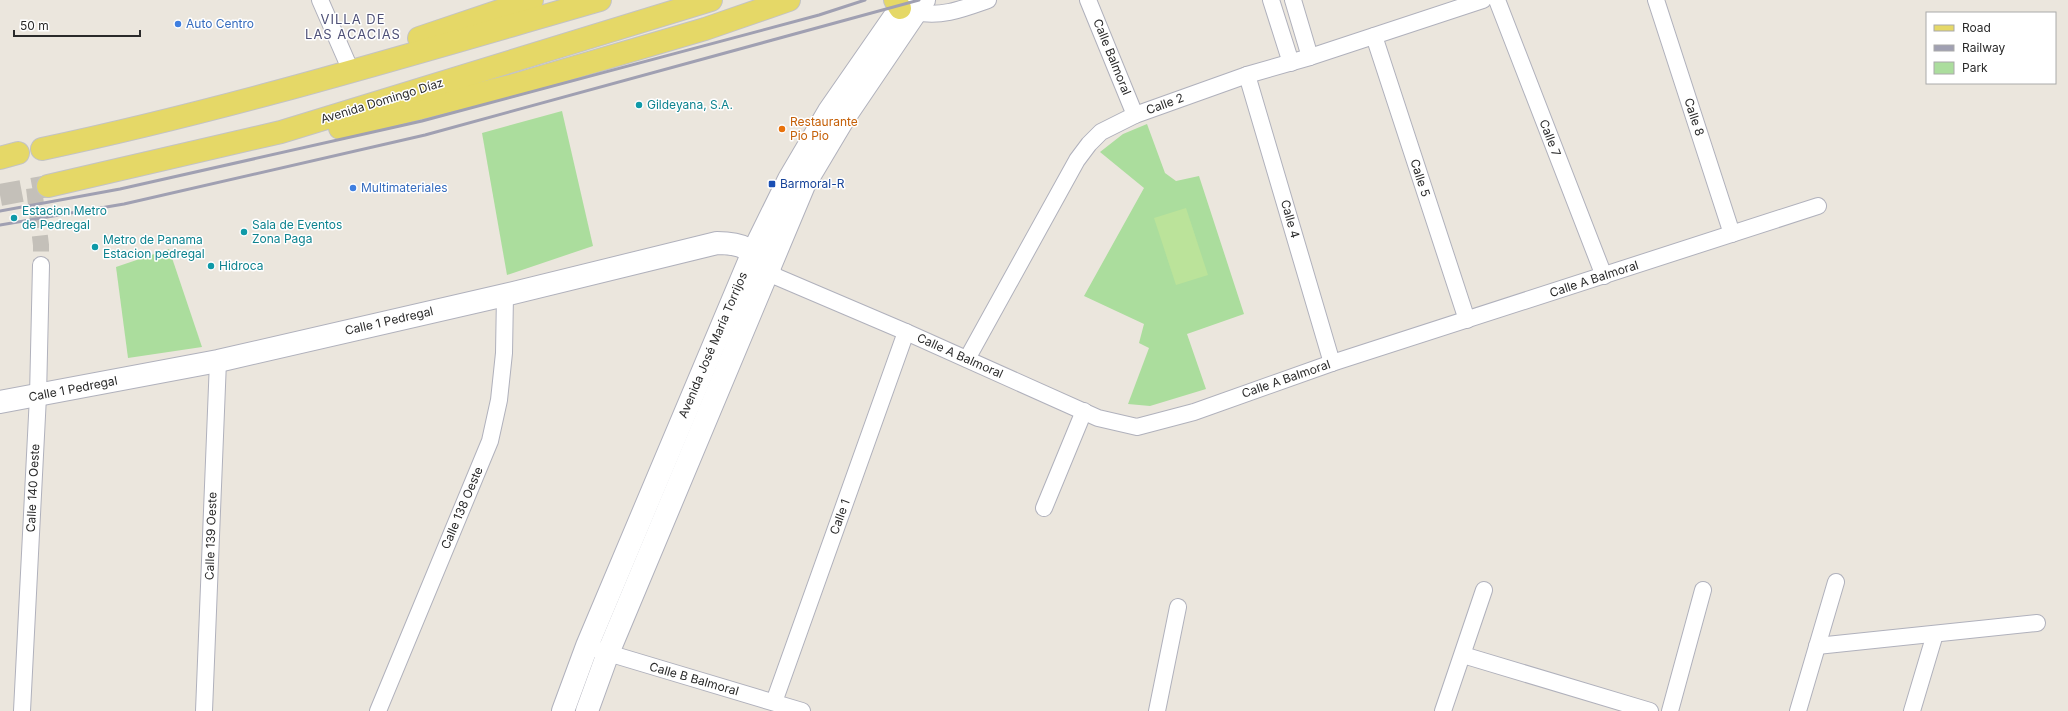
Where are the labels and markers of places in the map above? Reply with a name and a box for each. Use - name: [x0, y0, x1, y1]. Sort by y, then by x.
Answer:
- place label: Auto Centro: [186, 16, 254, 31]
- marker: Auto Centro: [173, 19, 183, 29]
- place label: Gildeyana, S.A.: [647, 97, 733, 112]
- marker: Gildeyana, S.A.: [634, 100, 644, 110]
- place label: Restaurante Pio Pio: [790, 114, 858, 143]
- marker: Restaurante Pio Pio: [777, 124, 787, 134]
- place label: Barmoral-R: [780, 176, 845, 191]
- marker: Barmoral-R: [767, 179, 777, 189]
- place label: Multimateriales: [361, 180, 448, 195]
- marker: Multimateriales: [348, 183, 358, 193]
- place label: Estacion Metro de Pedregal: [22, 203, 107, 232]
- marker: Estacion Metro de Pedregal: [9, 213, 19, 223]
- place label: Sala de Eventos Zona Paga: [252, 217, 342, 246]
- marker: Sala de Eventos Zona Paga: [239, 227, 249, 237]
- place label: Metro de Panama Estacion pedregal: [103, 232, 205, 261]
- marker: Metro de Panama Estacion pedregal: [90, 242, 100, 252]
- place label: Hidroca: [219, 258, 263, 273]
- marker: Hidroca: [206, 261, 216, 271]

